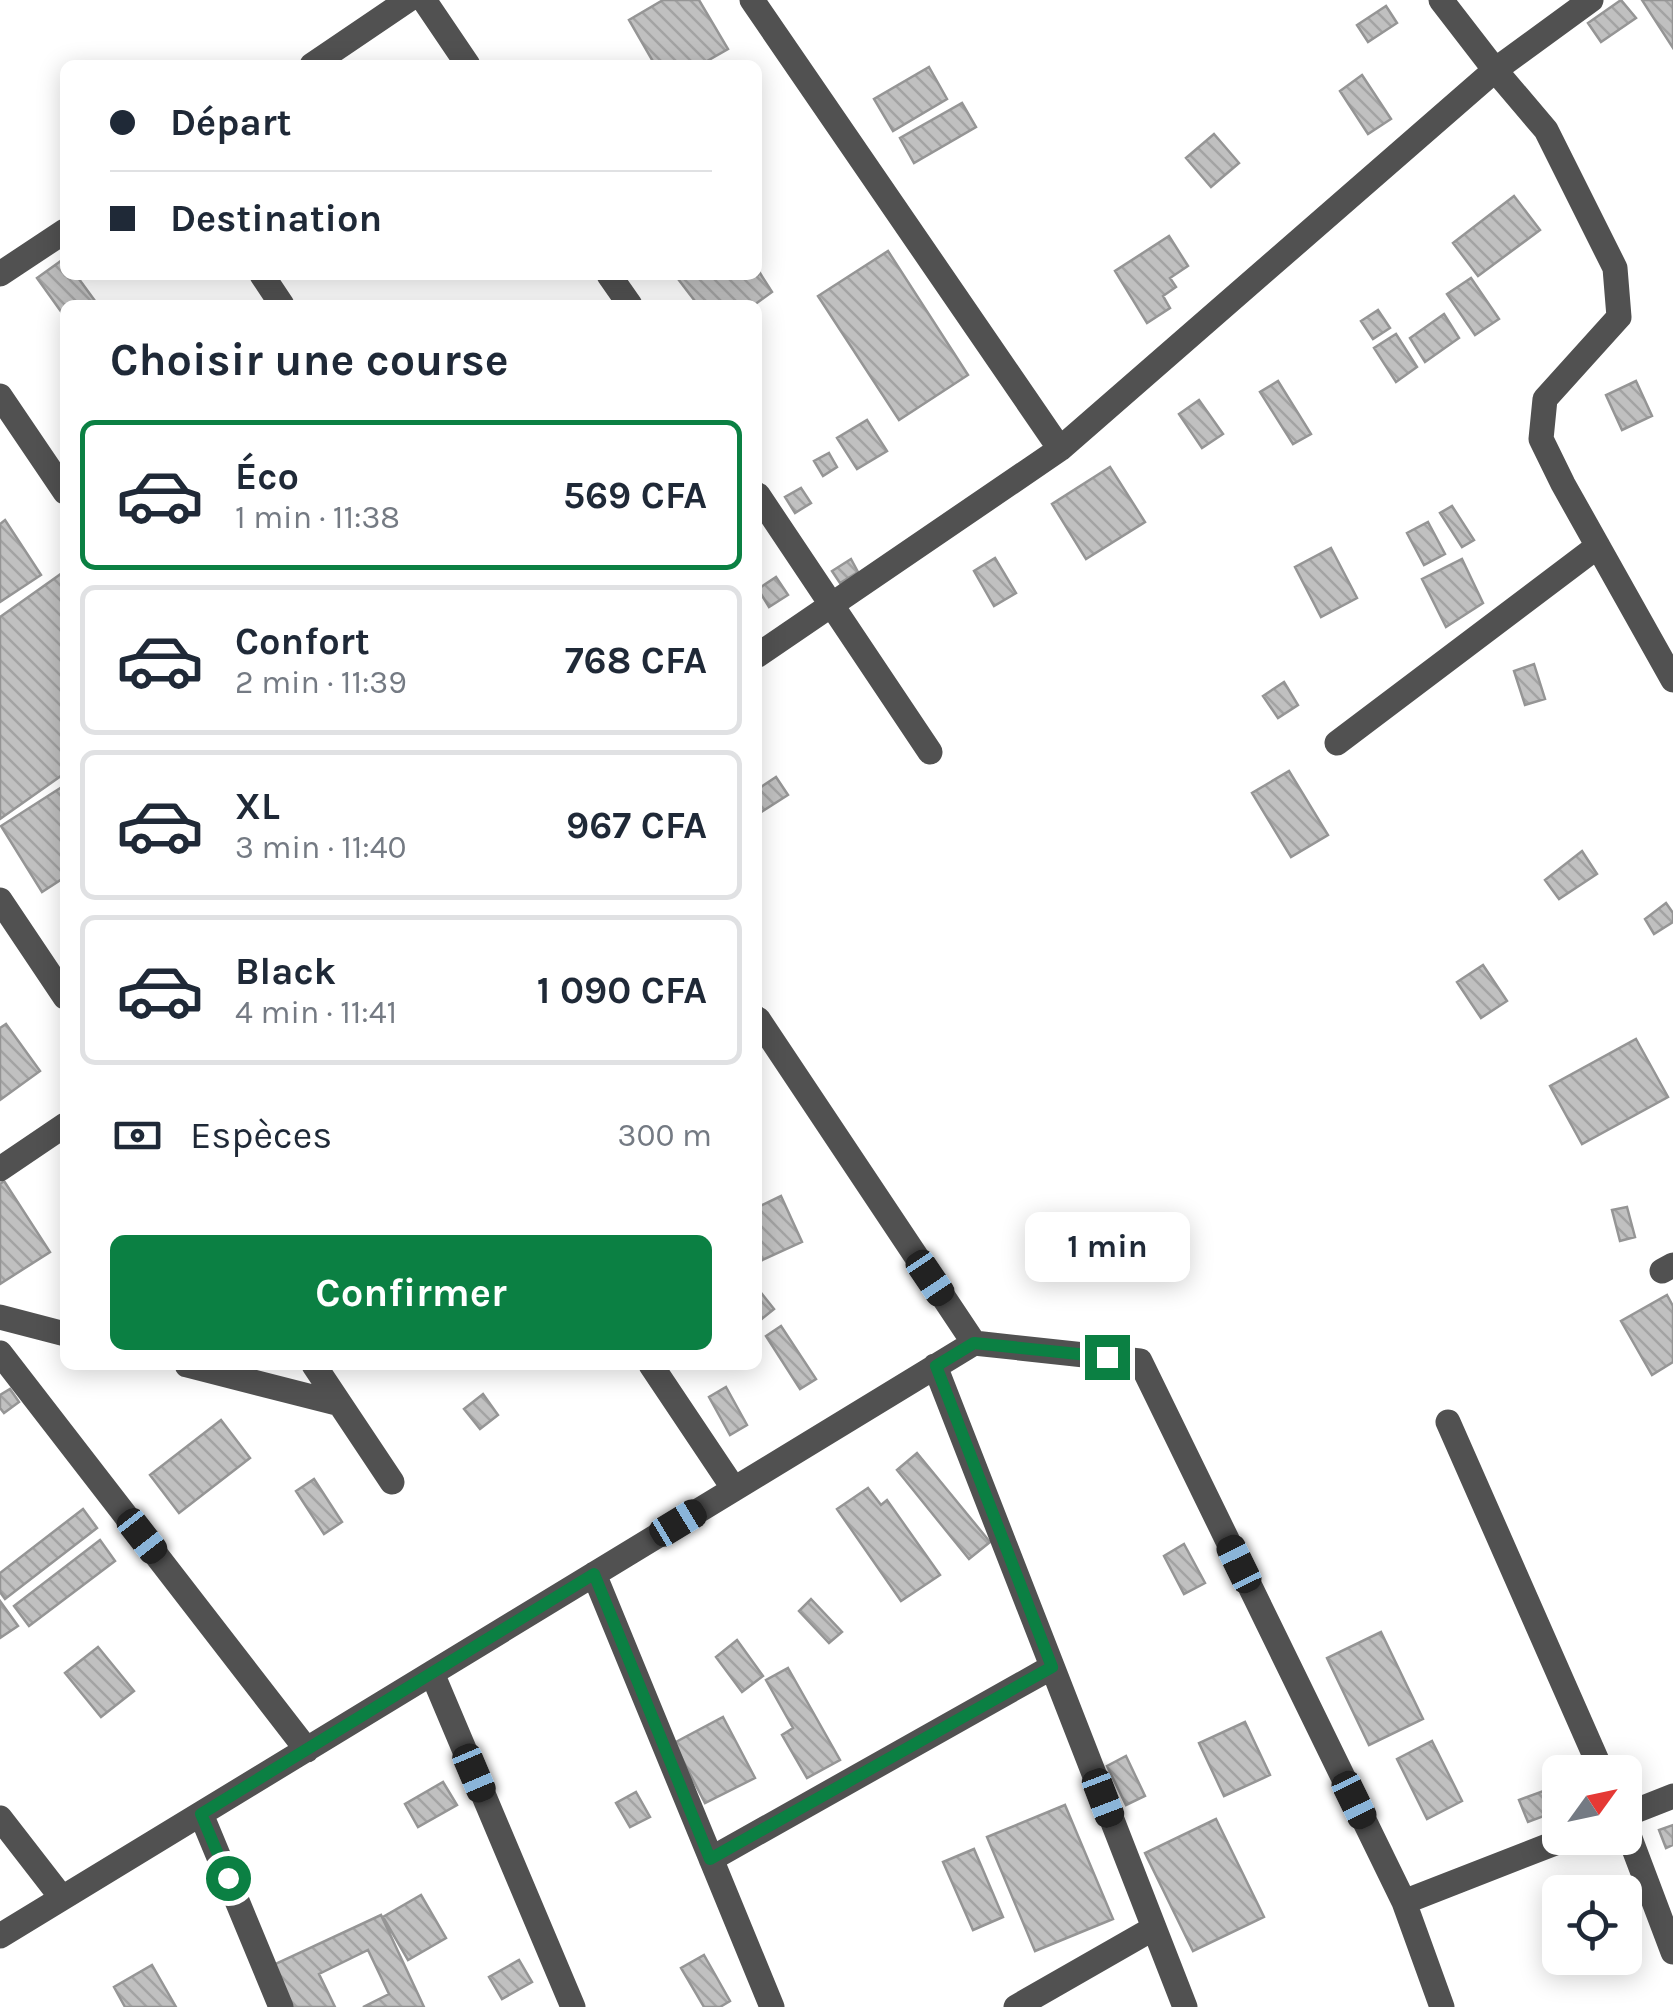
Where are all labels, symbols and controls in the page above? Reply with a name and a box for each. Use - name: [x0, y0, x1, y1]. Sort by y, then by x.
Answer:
- text: Départ: [170, 100, 292, 145]
- text: Destination: [170, 196, 382, 241]
- text: Choisir une course: [110, 334, 509, 386]
- icon: car: [115, 450, 205, 540]
- text: Éco: [235, 454, 299, 499]
- text: 569 CFA: [563, 473, 707, 518]
- text: 1 min · 11:38: [235, 499, 400, 536]
- icon: car: [115, 615, 205, 705]
- text: Confort: [235, 619, 370, 664]
- text: 768 CFA: [565, 638, 707, 683]
- text: 2 min · 11:39: [235, 664, 407, 701]
- icon: car: [115, 780, 205, 870]
- text: XL: [235, 784, 280, 829]
- text: 967 CFA: [566, 803, 707, 848]
- text: 3 min · 11:40: [235, 829, 407, 866]
- icon: car: [115, 945, 205, 1035]
- text: Black: [235, 949, 336, 994]
- text: 1 090 CFA: [537, 968, 707, 1013]
- text: 4 min · 11:41: [235, 994, 397, 1031]
- icon: cash: [110, 1108, 165, 1163]
- text: Espèces: [190, 1113, 332, 1158]
- text: 300 m: [618, 1117, 712, 1154]
- callout: 1 min: [1024, 1212, 1190, 1282]
- text: 1 min: [1067, 1228, 1148, 1265]
- button: Confirmer: [110, 1235, 712, 1350]
- car: [901, 1245, 959, 1311]
- route end: [1085, 1335, 1130, 1380]
- car: [645, 1495, 711, 1551]
- car: [112, 1503, 172, 1569]
- car: [1212, 1530, 1266, 1598]
- car: [448, 1740, 500, 1806]
- north arrow: [1542, 1755, 1642, 1855]
- map controls: [1542, 1755, 1642, 1975]
- car: [1078, 1765, 1128, 1831]
- car: [1327, 1766, 1381, 1834]
- route start: [206, 1856, 251, 1901]
- button: locate: [1542, 1875, 1642, 1975]

